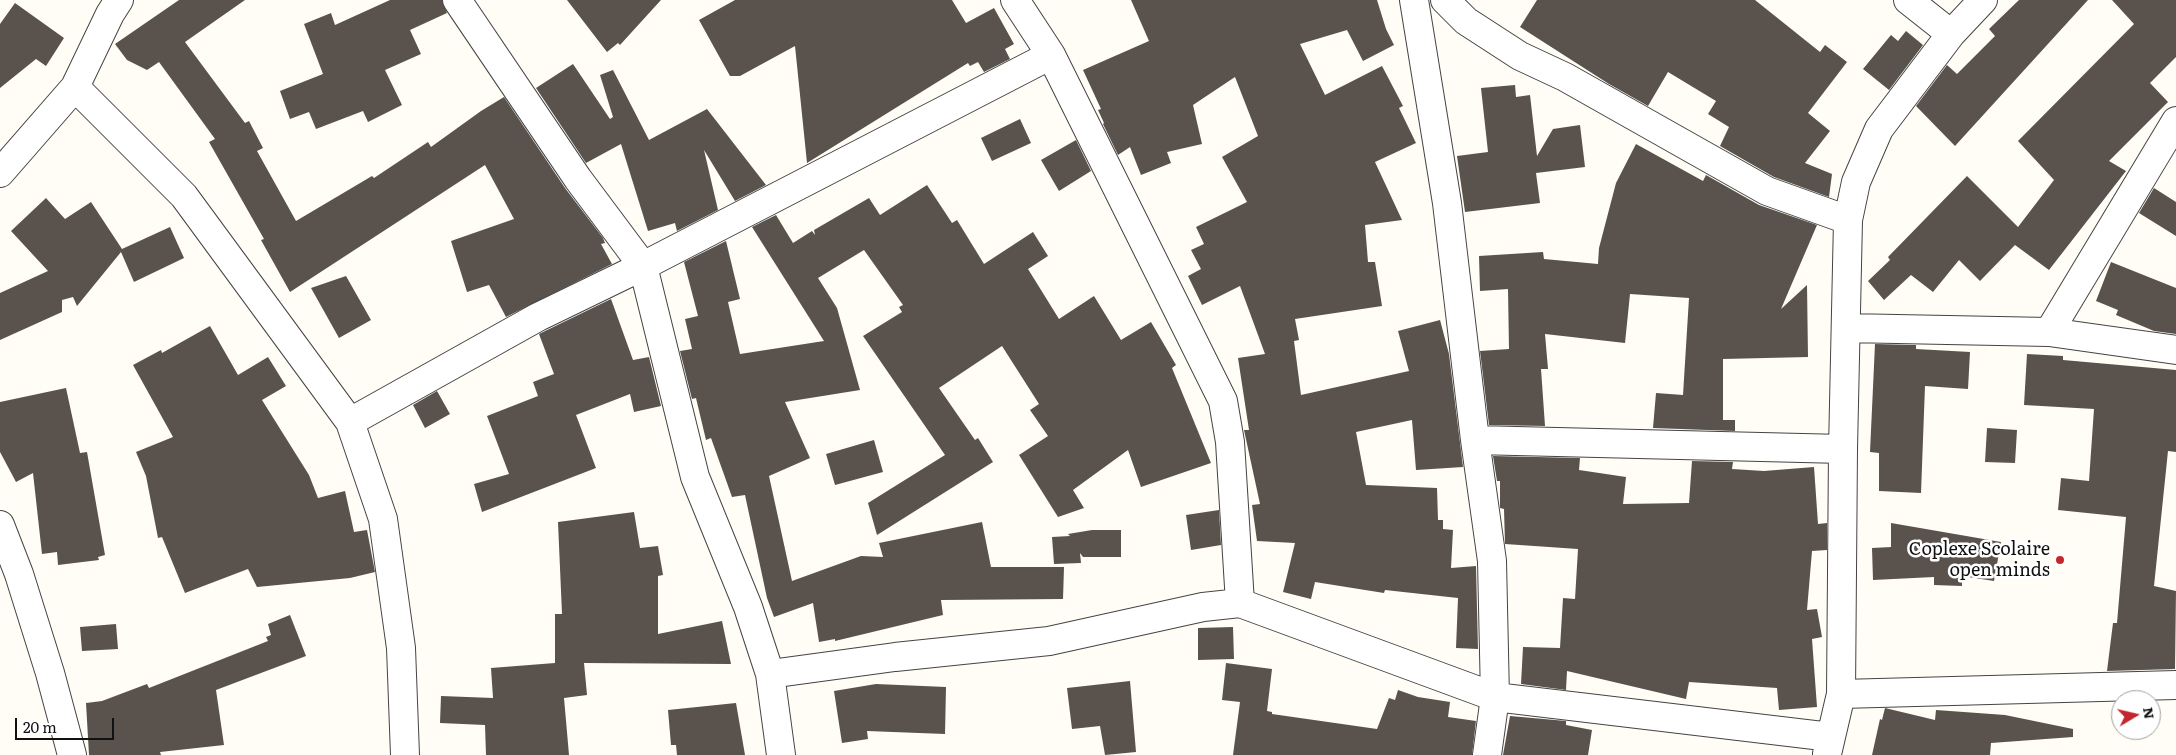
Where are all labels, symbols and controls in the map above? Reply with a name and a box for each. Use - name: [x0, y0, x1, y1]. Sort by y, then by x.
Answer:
- place label: Coplexe Scolaire open minds: [1909, 539, 2050, 582]
- marker: Coplexe Scolaire open minds: [2054, 554, 2066, 566]
- north arrow: [2111, 690, 2161, 740]
- text: N: [2139, 705, 2161, 720]
- scale bar: [18, 708, 116, 740]
- text: 20 m: [23, 715, 57, 738]

